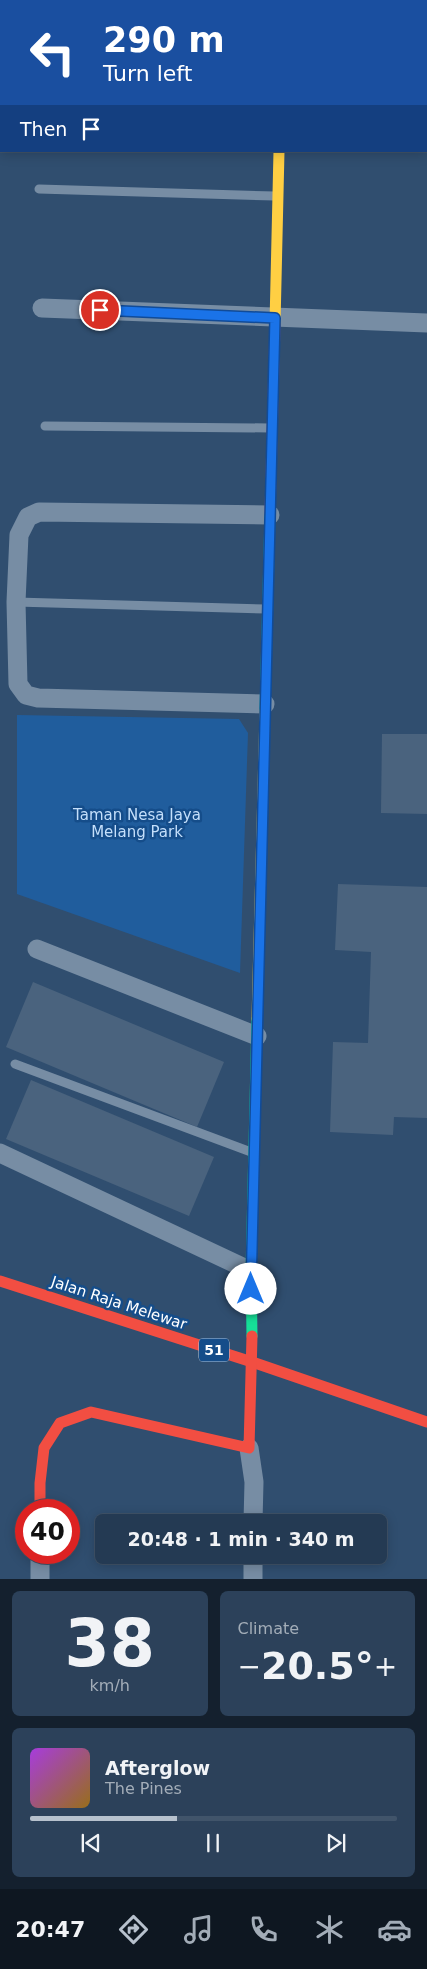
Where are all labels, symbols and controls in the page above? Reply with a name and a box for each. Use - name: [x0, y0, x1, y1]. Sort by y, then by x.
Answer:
- icon: left: [20, 20, 85, 85]
- text: 290 m: [103, 20, 225, 60]
- text: Turn left: [103, 61, 192, 86]
- icon: arrive: [77, 115, 105, 143]
- text: Then: [20, 118, 67, 140]
- pin: [79, 289, 121, 331]
- icon: arrive: [86, 296, 114, 324]
- park label: Taman Nesa Jaya Melang Park: [72, 806, 201, 841]
- position arrow: [224, 1262, 276, 1314]
- street label: Jalan Raja Melewar: [48, 1272, 190, 1334]
- road number: 51: [199, 1338, 229, 1362]
- speed limit sign: 40: [15, 1499, 80, 1564]
- text: 20:48 · 1 min · 340 m: [127, 1528, 355, 1550]
- text: 38: [65, 1606, 155, 1681]
- text: Climate: [238, 1619, 299, 1638]
- text: 20.5°: [261, 1644, 374, 1688]
- text: −: [238, 1650, 261, 1683]
- text: +: [374, 1650, 397, 1683]
- text: km/h: [90, 1676, 130, 1695]
- text: Afterglow: [105, 1757, 210, 1779]
- text: The Pines: [105, 1779, 182, 1798]
- icon: previous: [77, 1829, 105, 1857]
- icon: pause: [199, 1829, 227, 1857]
- icon: next: [322, 1829, 350, 1857]
- icon: directions: [116, 1912, 151, 1947]
- icon: music: [181, 1912, 216, 1947]
- icon: phone: [246, 1912, 281, 1947]
- icon: climate: [312, 1912, 347, 1947]
- icon: car: [377, 1912, 412, 1947]
- text: 20:47: [15, 1917, 85, 1942]

